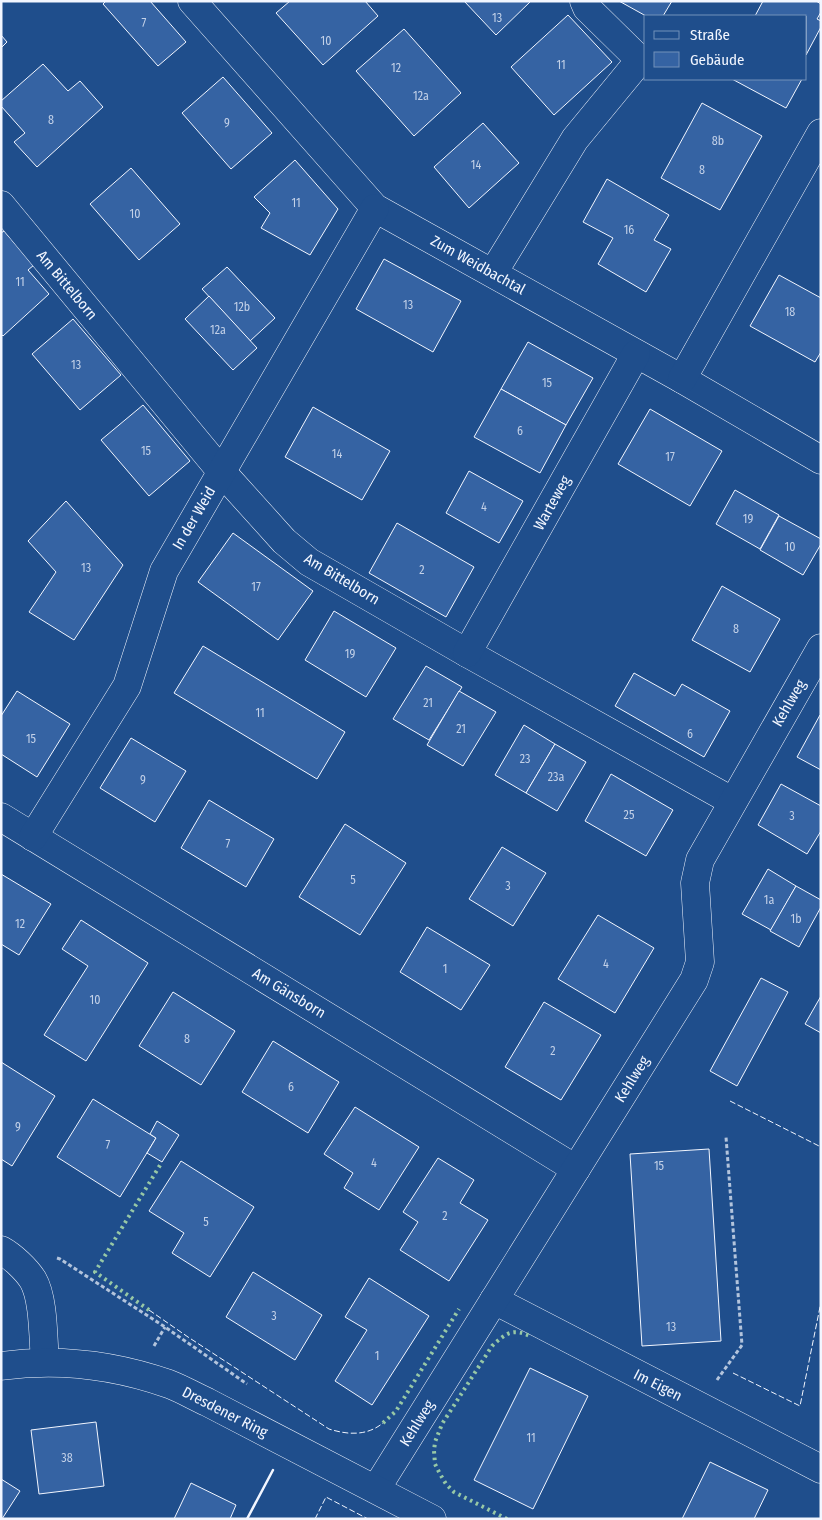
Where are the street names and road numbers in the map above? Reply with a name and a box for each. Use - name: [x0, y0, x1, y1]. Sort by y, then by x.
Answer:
- street label: Zum Weidbachtal: [428, 232, 529, 298]
- street label: Am Bittelborn: [33, 247, 101, 323]
- street label: Warteweg: [530, 473, 574, 533]
- street label: In der Weid: [169, 483, 219, 553]
- street label: Am Bittelborn: [301, 549, 383, 609]
- street label: Kehlweg: [768, 676, 810, 730]
- street label: Am Gänsborn: [249, 964, 329, 1022]
- street label: Kehlweg: [611, 1052, 653, 1106]
- street label: Im Eigen: [631, 1365, 685, 1405]
- street label: Dresdener Ring: [179, 1383, 271, 1441]
- street label: Kehlweg: [396, 1396, 438, 1450]

